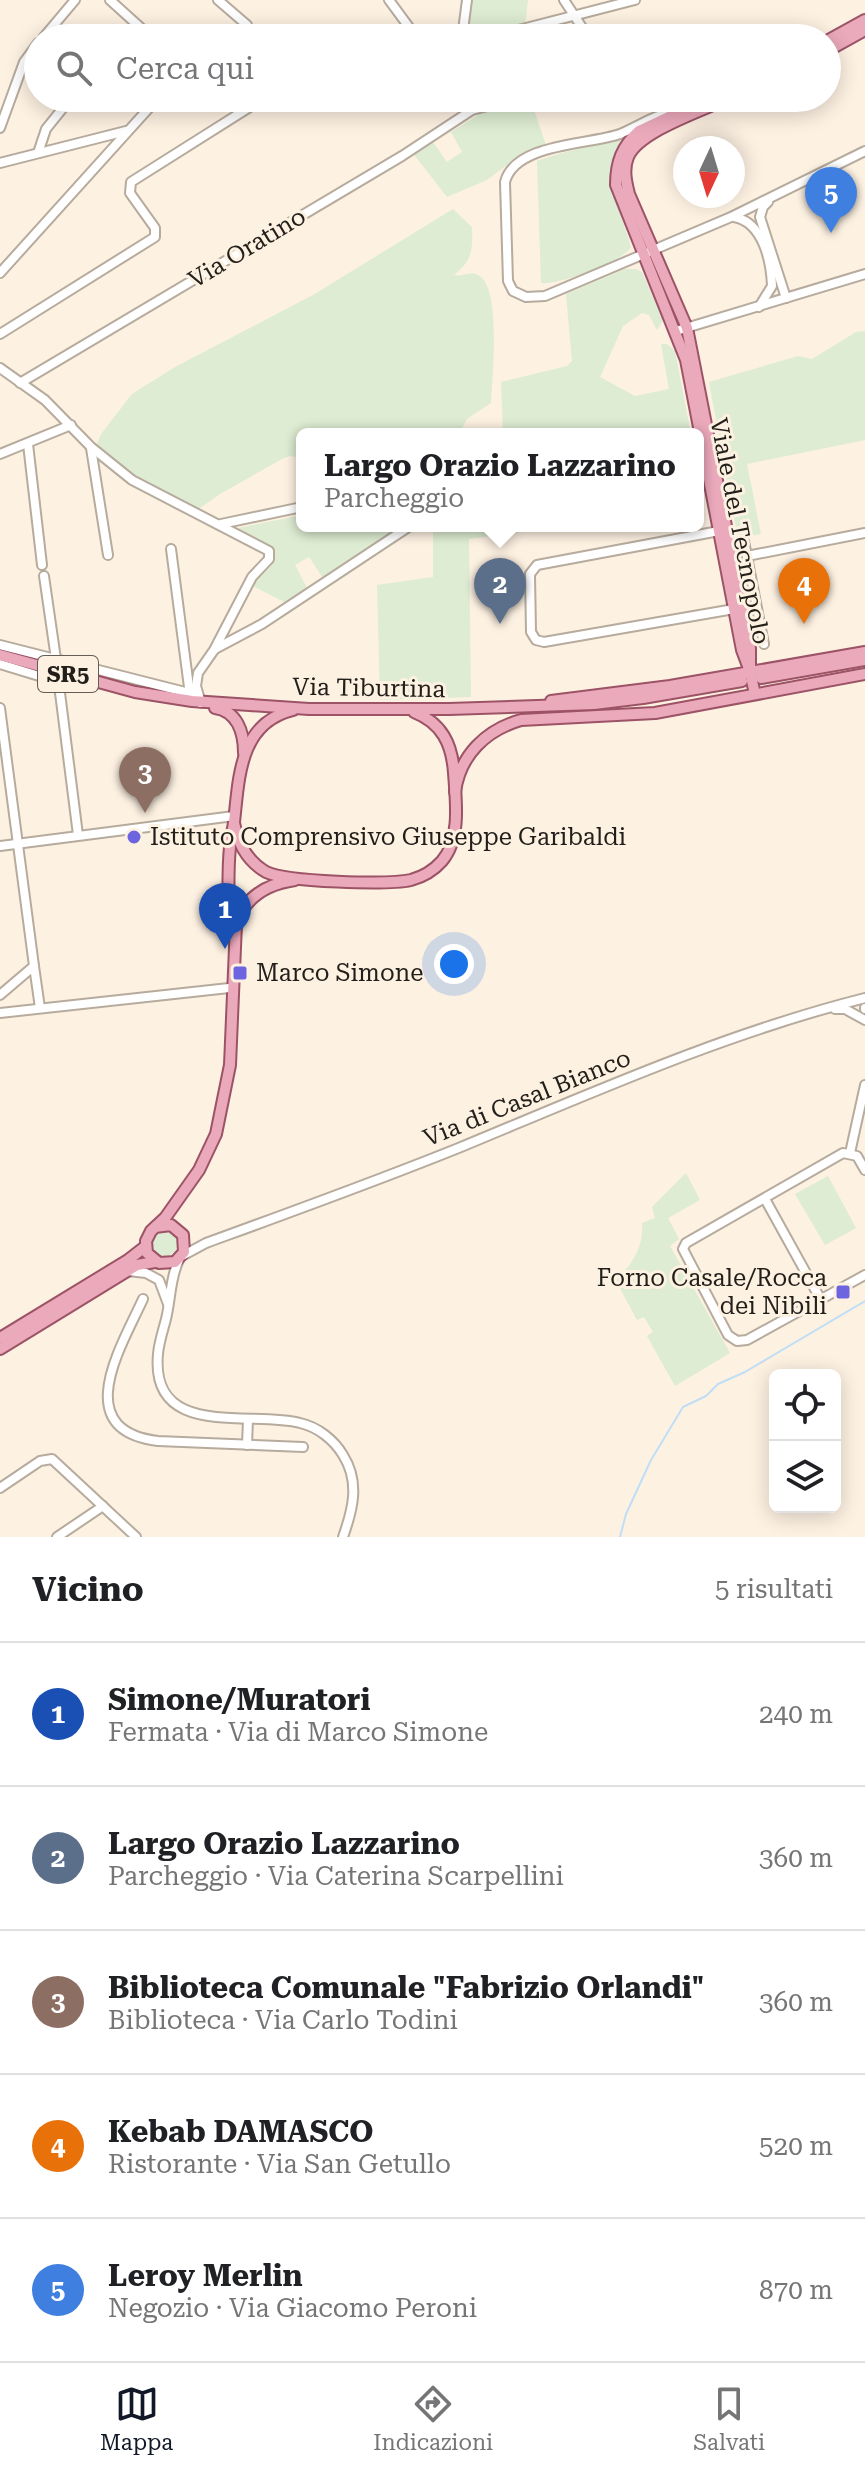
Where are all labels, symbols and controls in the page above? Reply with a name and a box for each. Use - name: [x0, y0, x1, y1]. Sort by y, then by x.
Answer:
- search box: [24, 24, 841, 112]
- icon: search: [52, 46, 96, 90]
- text: Cerca qui: [116, 51, 254, 86]
- north arrow: [673, 136, 745, 208]
- pin: 5: [805, 167, 857, 233]
- street label: Via Oratino: [183, 202, 311, 294]
- street label: Viale del Tecnopolo: [704, 415, 776, 647]
- popup: [296, 428, 704, 532]
- text: Largo Orazio Lazzarino: [324, 448, 676, 483]
- text: Parcheggio: [324, 483, 464, 513]
- pin: 2: [474, 558, 526, 624]
- pin: 4: [778, 558, 830, 624]
- road number: SR5: [38, 656, 98, 692]
- street label: Via Tiburtina: [292, 673, 446, 703]
- pin: 3: [119, 747, 171, 813]
- place label: Istituto Comprensivo Giuseppe Garibaldi: [150, 823, 627, 851]
- marker: Istituto Comprensivo Giuseppe Garibaldi: [125, 828, 143, 846]
- pin: 1: [199, 883, 251, 949]
- your location: [434, 944, 474, 984]
- place label: Marco Simone: [256, 959, 423, 987]
- marker: Marco Simone: [231, 964, 249, 982]
- street label: Via di Casal Bianco: [419, 1044, 635, 1152]
- place label: Forno Casale/Rocca dei Nibili: [597, 1264, 827, 1320]
- marker: Forno Casale/Rocca dei Nibili: [834, 1283, 852, 1301]
- map controls: [769, 1369, 841, 1513]
- button: locate: [769, 1369, 841, 1441]
- button: layers: [769, 1441, 841, 1513]
- text: Vicino: [32, 1569, 144, 1609]
- text: 5 risultati: [715, 1574, 833, 1604]
- text: Simone/Muratori: [108, 1682, 370, 1717]
- text: 1: [51, 1699, 65, 1729]
- text: 240 m: [759, 1699, 833, 1729]
- text: Fermata · Via di Marco Simone: [108, 1717, 488, 1747]
- text: Largo Orazio Lazzarino: [108, 1826, 460, 1861]
- text: 2: [51, 1843, 65, 1873]
- text: 360 m: [759, 1843, 833, 1873]
- text: Parcheggio · Via Caterina Scarpellini: [108, 1861, 564, 1891]
- text: Biblioteca Comunale "Fabrizio Orlandi": [108, 1970, 704, 2005]
- text: 3: [51, 1987, 65, 2017]
- text: 360 m: [759, 1987, 833, 2017]
- text: Biblioteca · Via Carlo Todini: [108, 2005, 458, 2035]
- text: Kebab DAMASCO: [108, 2114, 373, 2149]
- text: 4: [51, 2131, 65, 2161]
- text: 520 m: [759, 2131, 833, 2161]
- text: Ristorante · Via San Getullo: [108, 2149, 451, 2179]
- text: Leroy Merlin: [108, 2258, 303, 2293]
- text: 5: [51, 2275, 65, 2305]
- text: 870 m: [759, 2275, 833, 2305]
- text: Negozio · Via Giacomo Peroni: [108, 2293, 477, 2323]
- tab: Mappa: [100, 2382, 173, 2455]
- tab: Indicazioni: [373, 2382, 493, 2455]
- tab: Salvati: [693, 2382, 765, 2455]

